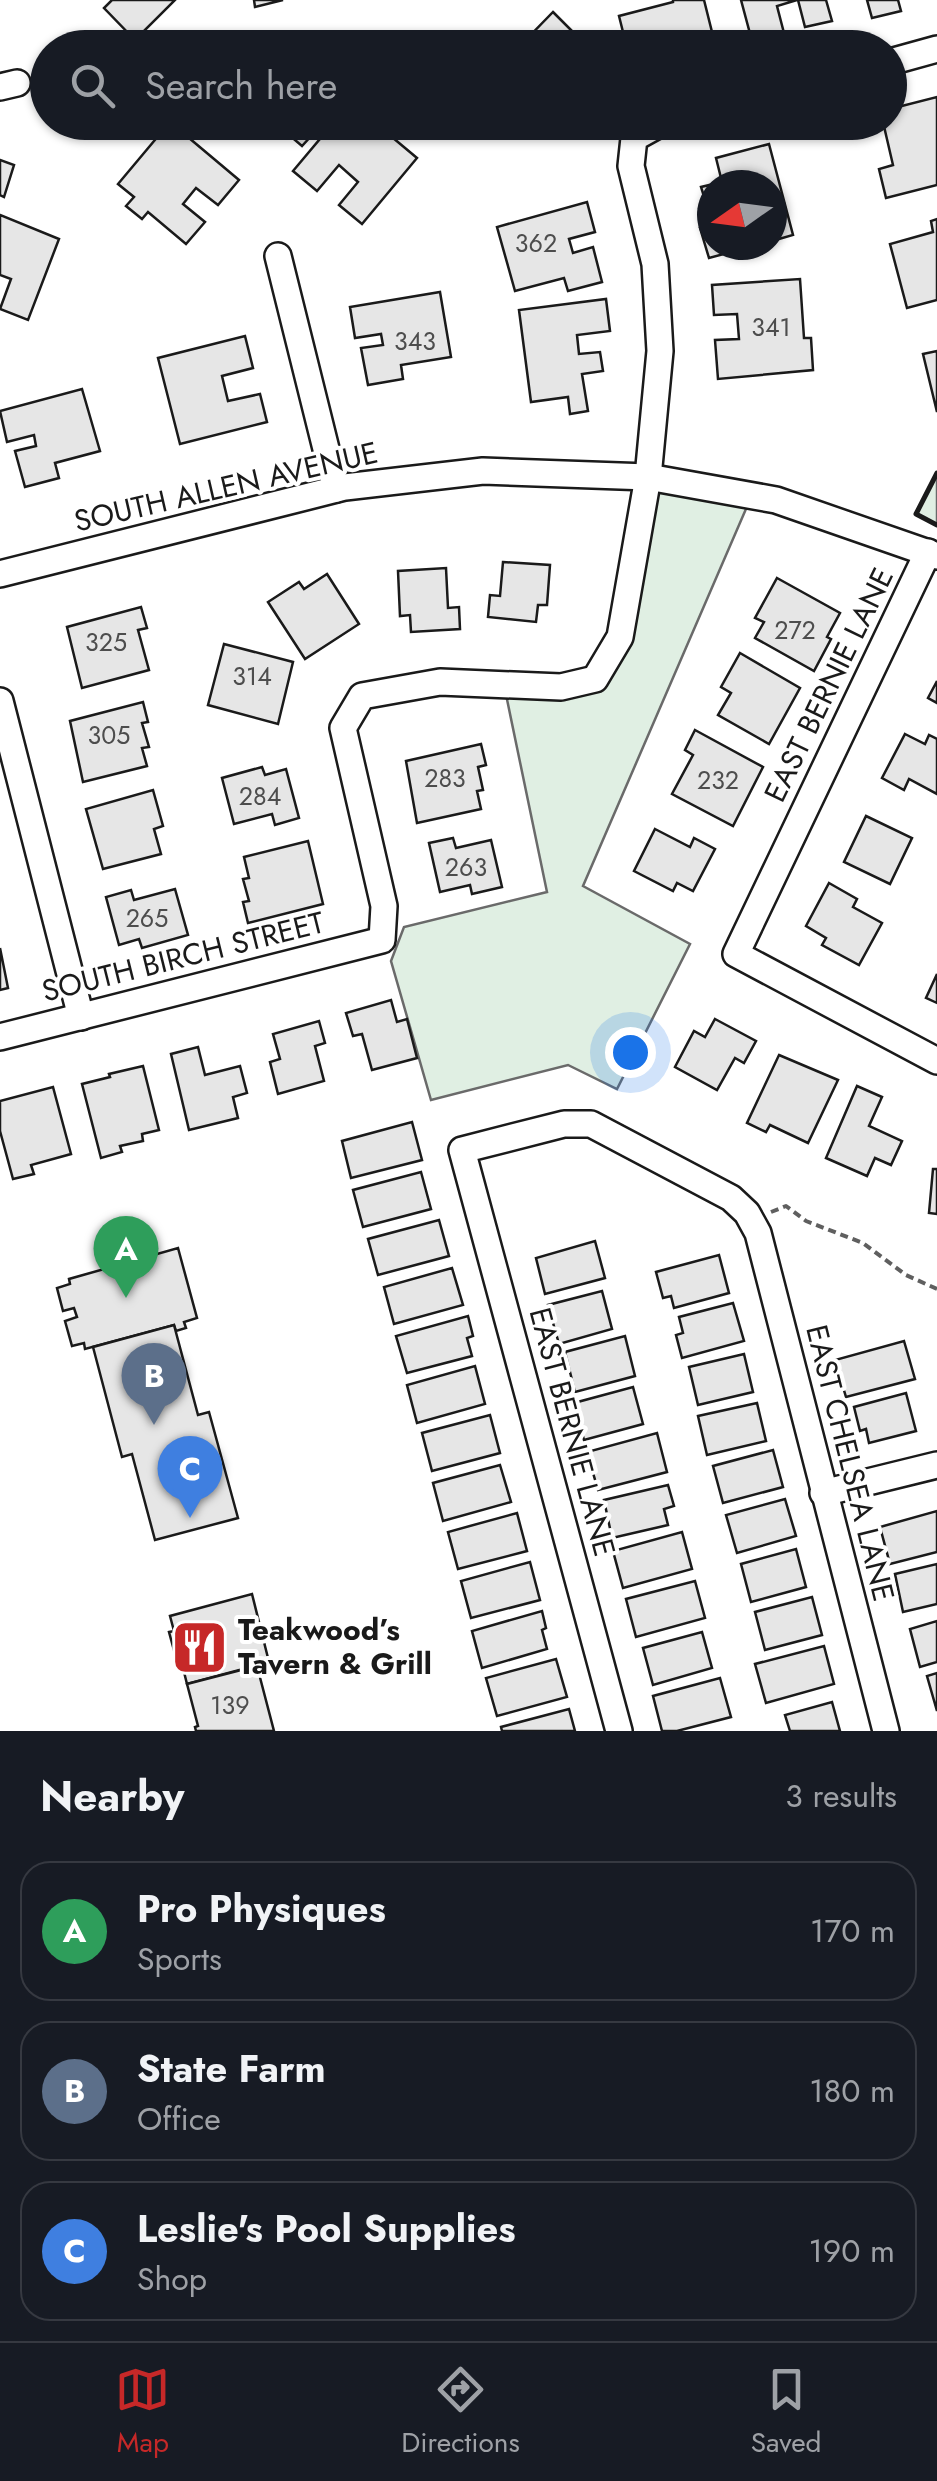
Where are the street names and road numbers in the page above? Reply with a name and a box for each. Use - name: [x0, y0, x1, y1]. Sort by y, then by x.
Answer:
- street label: SOUTH ALLEN AVENUE: [70, 431, 382, 542]
- street label: EAST BERNIE LANE: [753, 560, 904, 809]
- street label: SOUTH BIRCH STREET: [37, 901, 329, 1012]
- street label: EAST BERNIE LANE: [519, 1303, 626, 1561]
- street label: EAST CHELSEA LANE: [795, 1320, 906, 1606]

